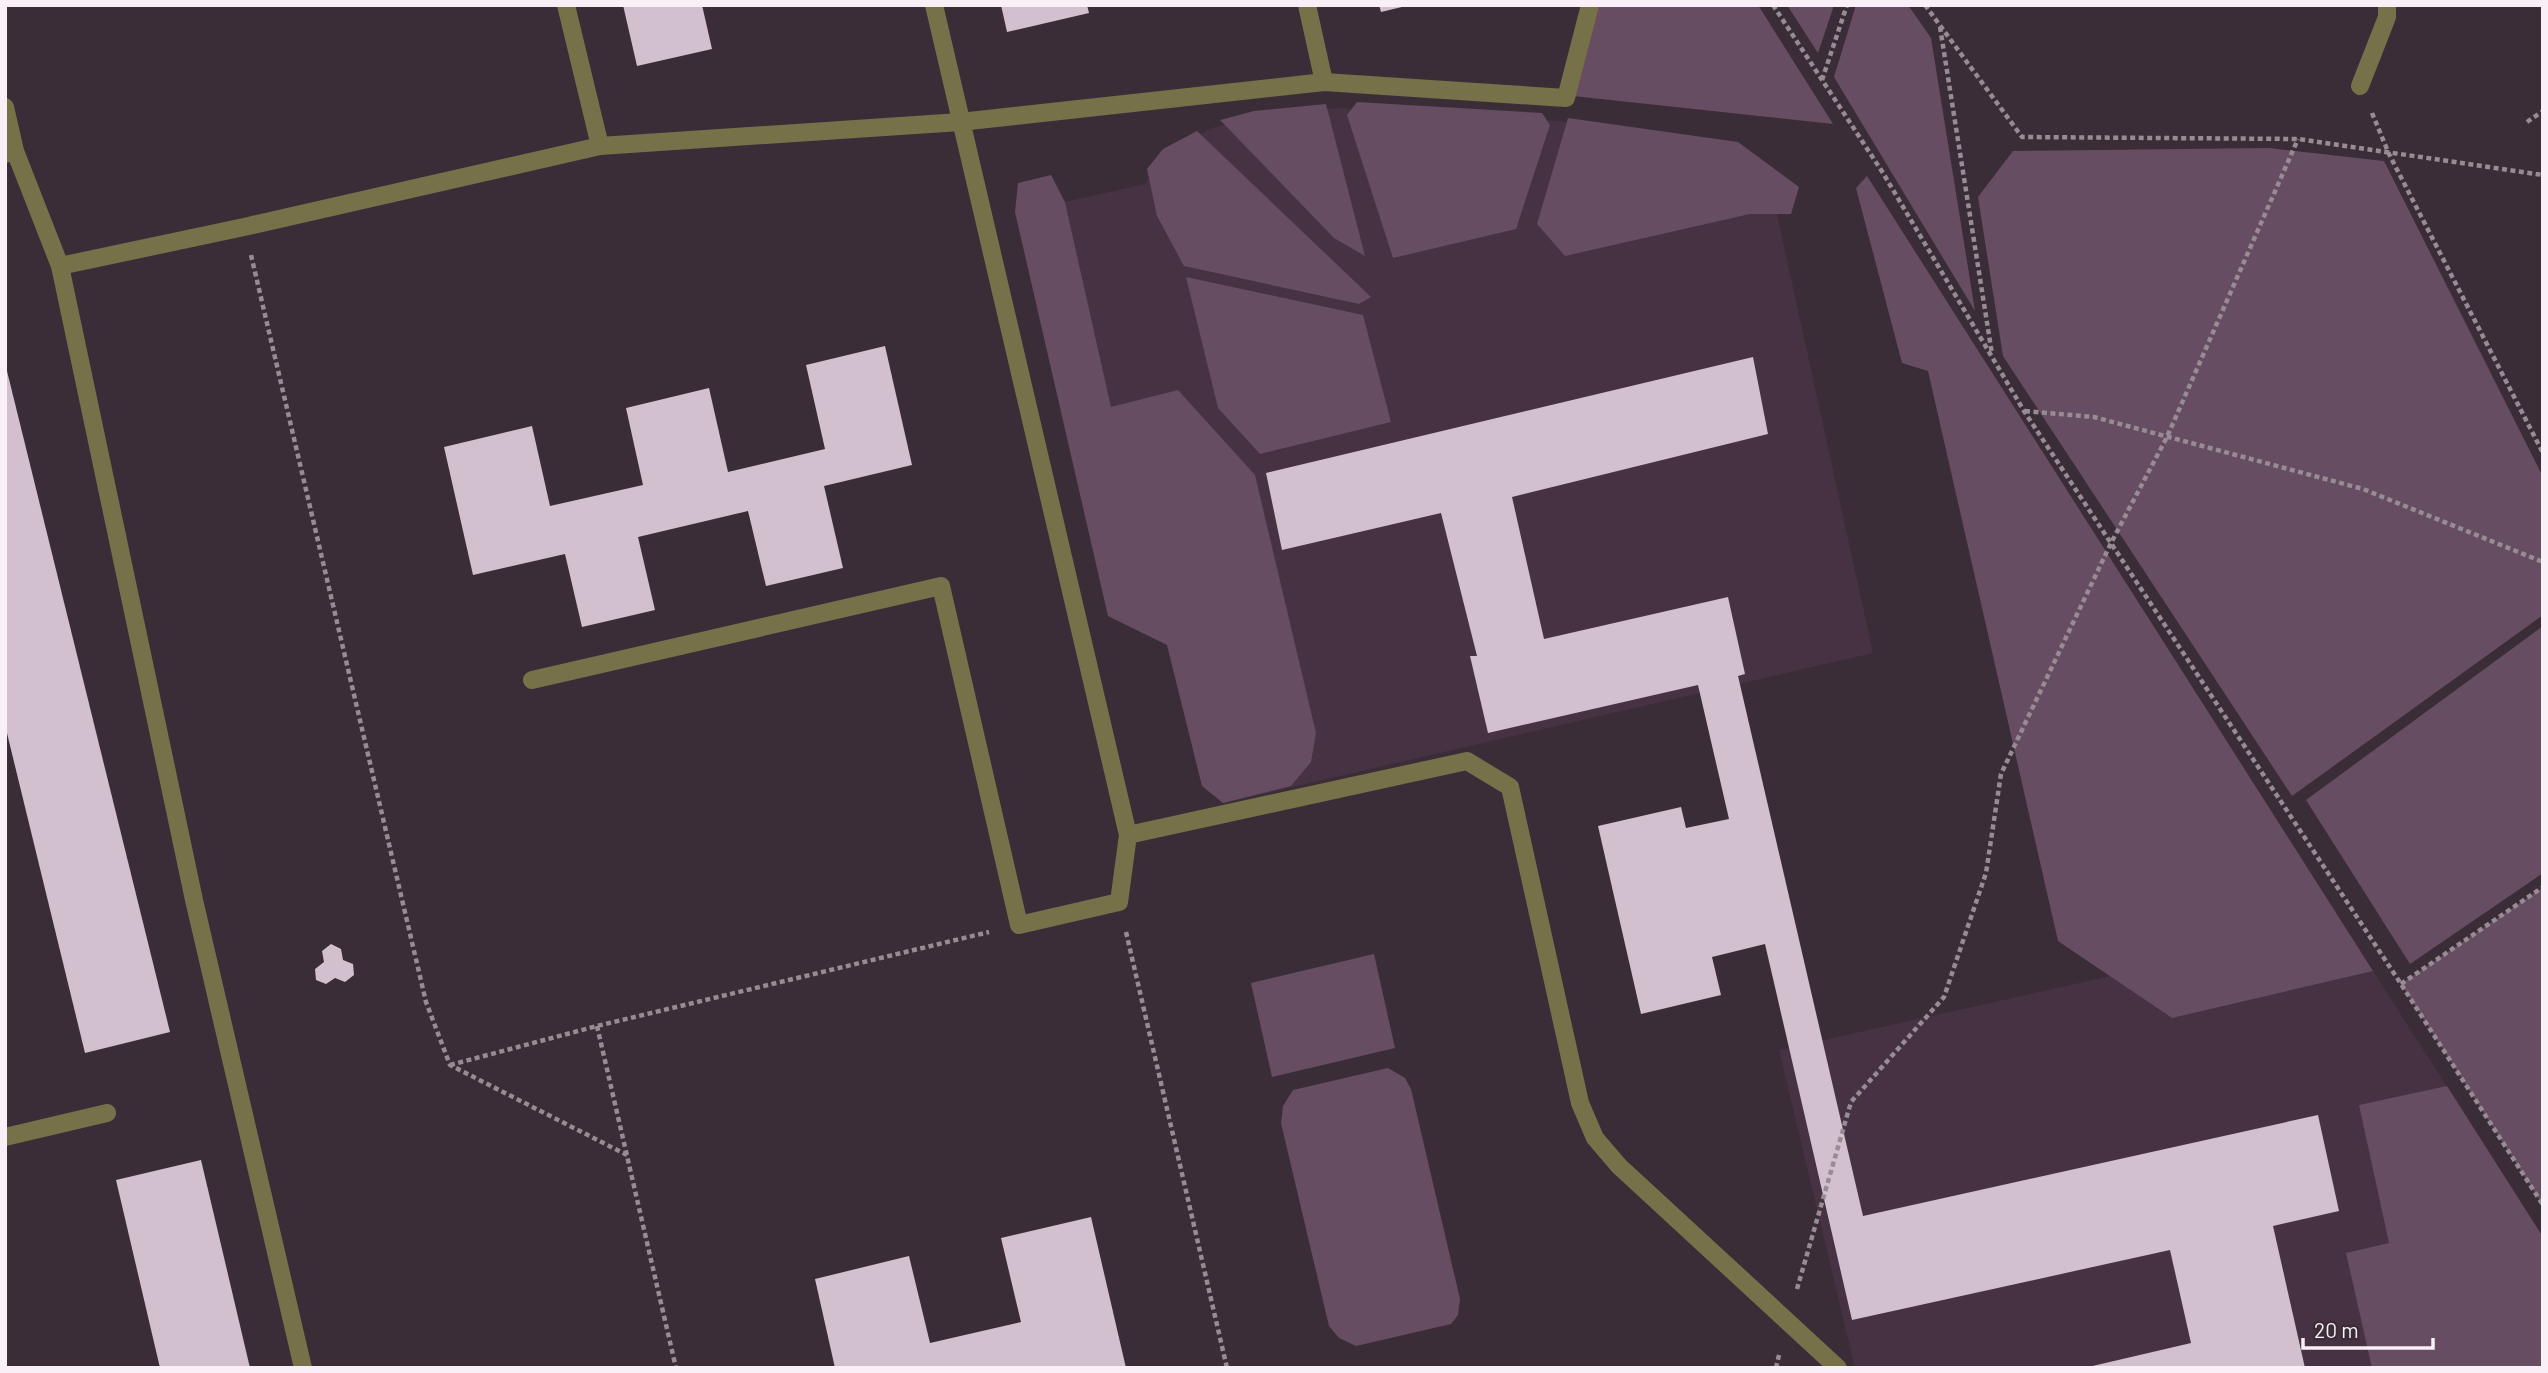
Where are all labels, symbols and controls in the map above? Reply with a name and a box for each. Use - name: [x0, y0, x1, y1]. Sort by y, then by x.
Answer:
- scale bar: [2303, 1306, 2432, 1350]
- text: 20 m: [2314, 1317, 2359, 1342]

